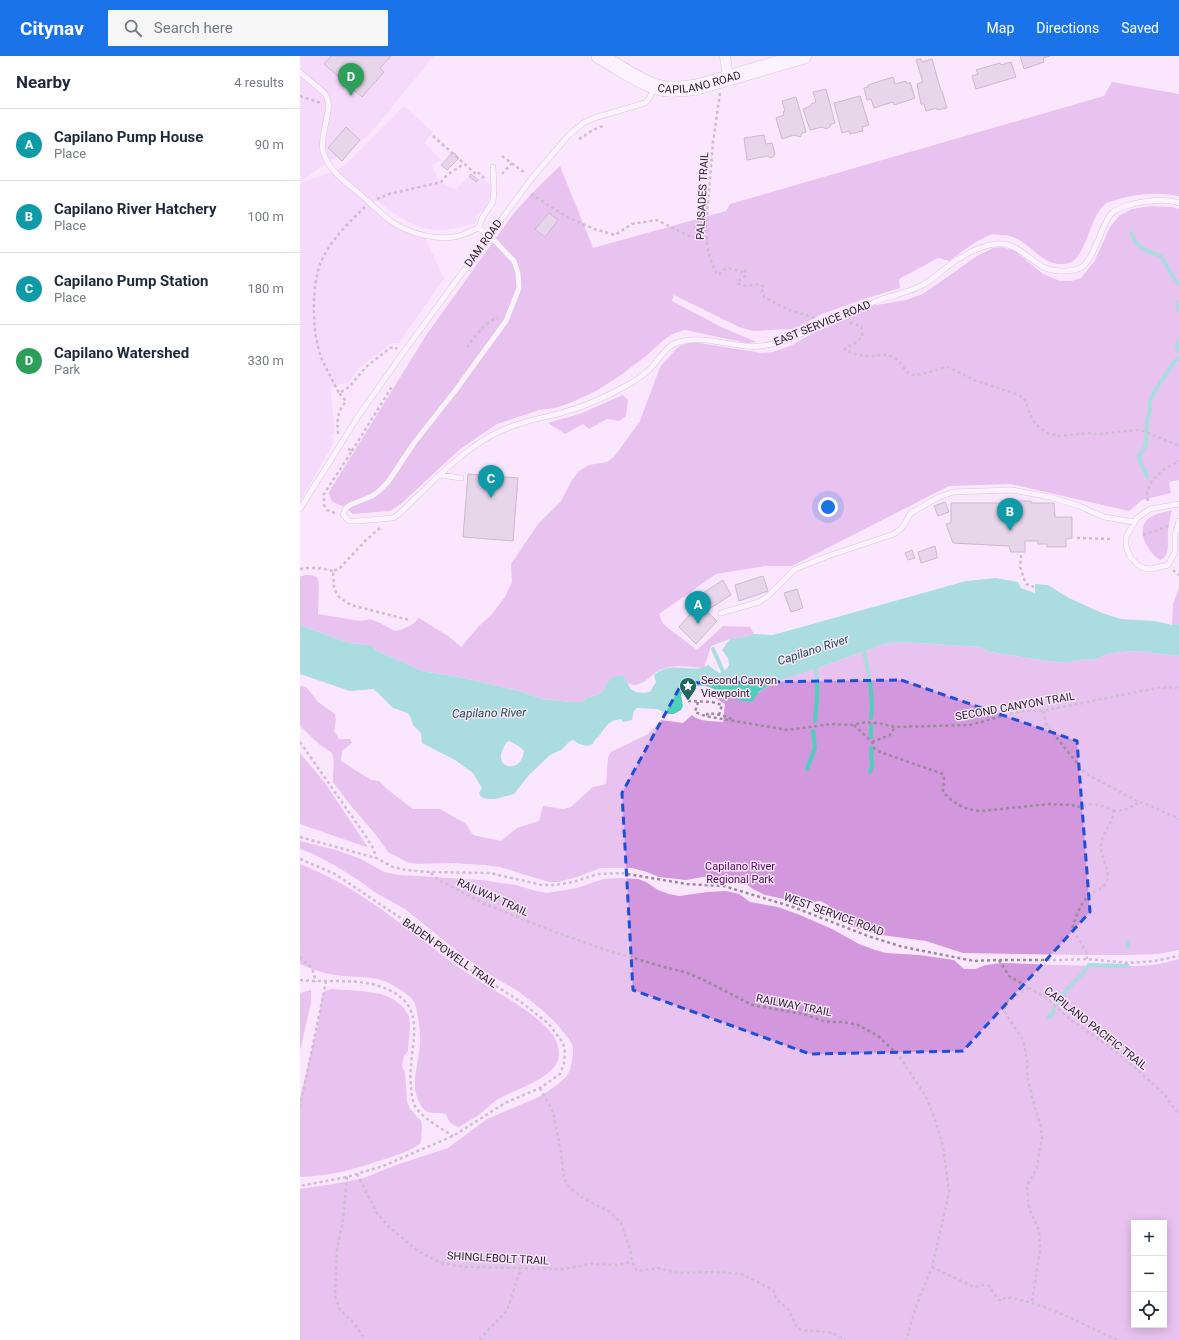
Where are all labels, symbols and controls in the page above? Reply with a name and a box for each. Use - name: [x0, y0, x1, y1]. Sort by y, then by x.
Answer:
- search box: [108, 10, 388, 46]
- text: Citynav: [20, 17, 84, 40]
- icon: search: [122, 17, 144, 39]
- text: Search here: [154, 19, 233, 37]
- text: Map: [987, 20, 1014, 36]
- text: Directions: [1036, 20, 1099, 36]
- text: Saved: [1121, 20, 1159, 36]
- pin: D: [338, 63, 364, 96]
- street label: CAPILANO ROAD: [657, 69, 742, 96]
- text: Nearby: [16, 72, 71, 92]
- text: 4 results: [234, 75, 284, 90]
- text: Capilano Pump House: [54, 128, 203, 146]
- text: A: [25, 137, 33, 152]
- text: 90 m: [255, 137, 284, 152]
- text: Place: [54, 146, 86, 161]
- street label: PALISADES TRAIL: [694, 152, 711, 240]
- text: Capilano River Hatchery: [54, 200, 216, 218]
- text: B: [25, 209, 33, 224]
- text: 100 m: [247, 209, 284, 224]
- street label: DAM ROAD: [462, 217, 505, 269]
- text: Place: [54, 218, 86, 233]
- text: Capilano Pump Station: [54, 272, 208, 290]
- text: C: [25, 281, 33, 296]
- text: 180 m: [247, 281, 284, 296]
- text: Place: [54, 290, 86, 305]
- street label: EAST SERVICE ROAD: [772, 298, 872, 349]
- text: Capilano Watershed: [54, 344, 189, 362]
- text: D: [25, 353, 33, 368]
- text: 330 m: [247, 353, 284, 368]
- text: Park: [54, 362, 80, 377]
- pin: C: [478, 465, 504, 498]
- your location: [818, 497, 838, 517]
- pin: B: [997, 498, 1023, 531]
- pin: A: [685, 591, 711, 624]
- water label: Capilano River: [776, 632, 851, 668]
- place label: Second Canyon Viewpoint: [701, 674, 777, 700]
- place icon: Second Canyon Viewpoint: [678, 676, 698, 701]
- street label: SECOND CANYON TRAIL: [954, 690, 1076, 723]
- water label: Capilano River: [452, 705, 527, 721]
- park label: Capilano River Regional Park: [705, 860, 775, 886]
- street label: RAILWAY TRAIL: [455, 876, 531, 919]
- street label: WEST SERVICE ROAD: [782, 890, 886, 939]
- street label: BADEN POWELL TRAIL: [400, 916, 500, 991]
- street label: CAPILANO PACIFIC TRAIL: [1042, 984, 1150, 1073]
- street label: RAILWAY TRAIL: [755, 992, 833, 1019]
- map controls: [1131, 1220, 1167, 1328]
- button: +: [1131, 1220, 1167, 1256]
- street label: SHINGLEBOLT TRAIL: [447, 1249, 549, 1268]
- button: −: [1131, 1256, 1167, 1292]
- button: locate: [1131, 1292, 1167, 1328]

